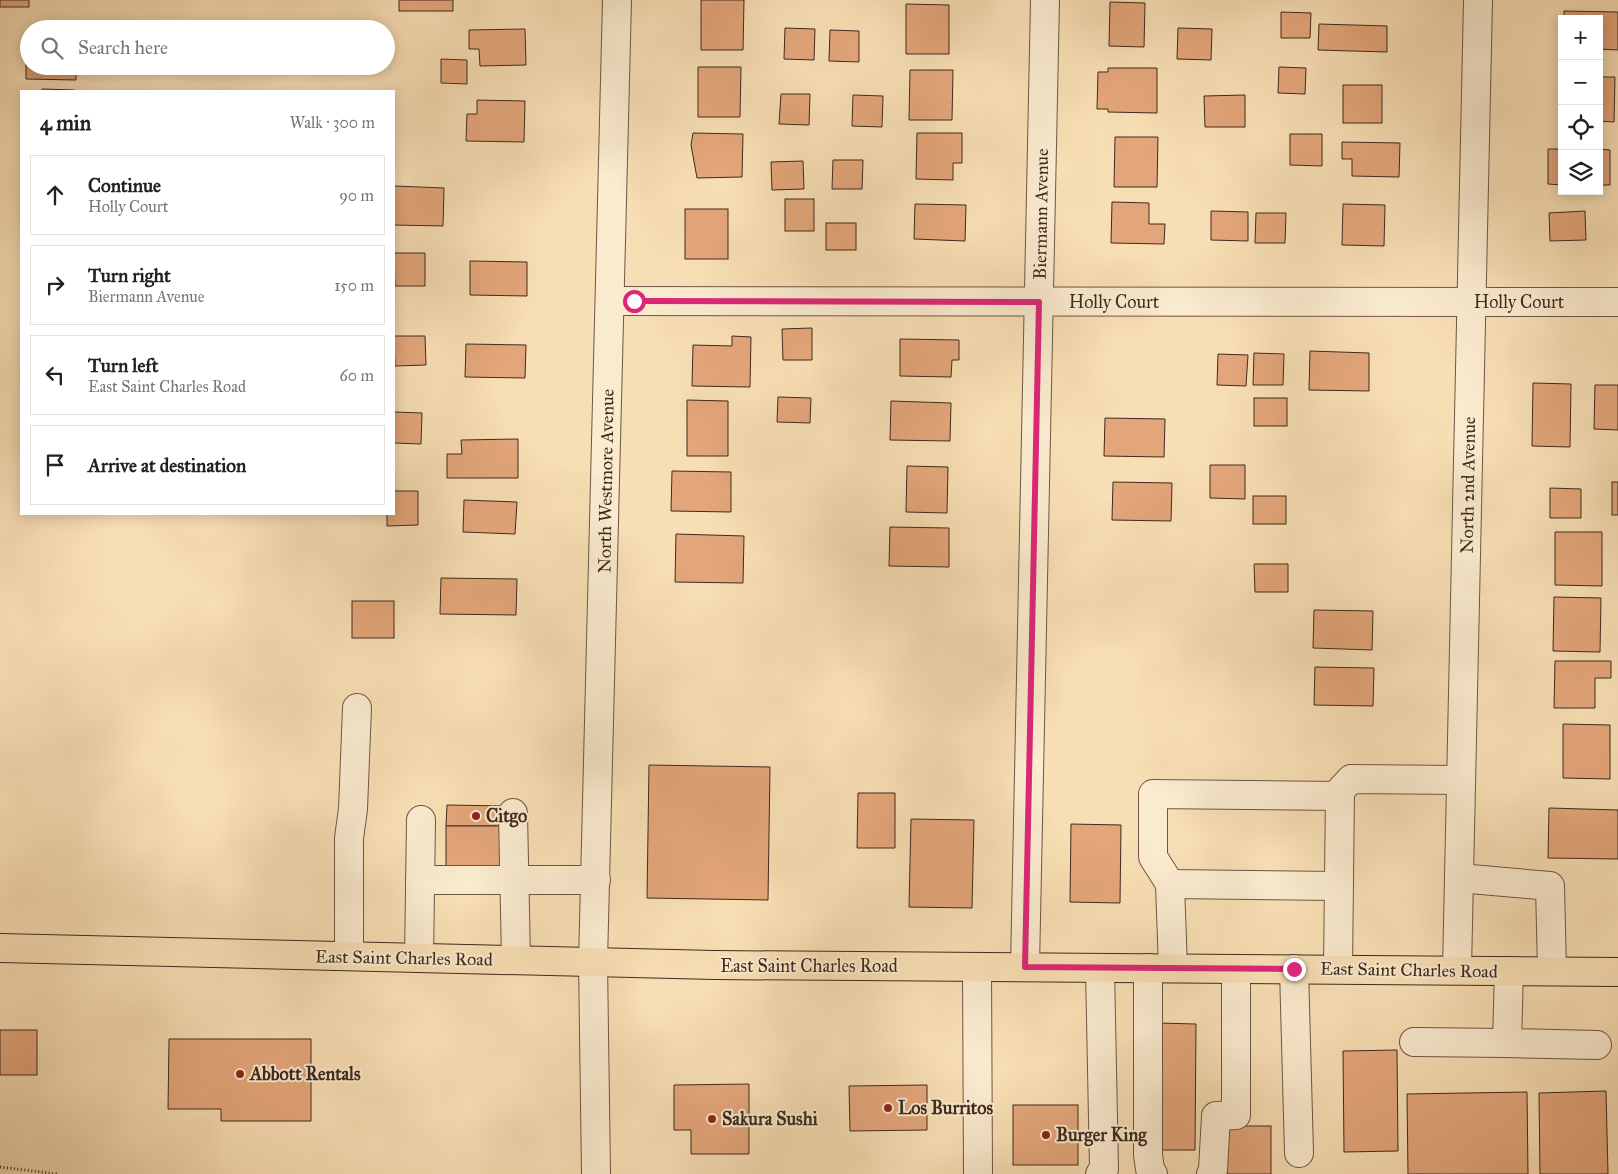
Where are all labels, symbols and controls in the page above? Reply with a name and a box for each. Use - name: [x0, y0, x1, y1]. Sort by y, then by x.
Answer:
- map controls: [1558, 15, 1603, 195]
- button: +: [1558, 15, 1603, 60]
- search box: [20, 20, 395, 75]
- icon: search: [38, 34, 66, 62]
- text: Search here: [78, 36, 168, 59]
- button: −: [1558, 60, 1603, 105]
- button: locate: [1558, 105, 1603, 150]
- text: 4 min: [40, 110, 91, 136]
- text: Walk · 300 m: [290, 113, 375, 132]
- street label: Biermann Avenue: [1029, 148, 1053, 280]
- button: layers: [1558, 150, 1603, 195]
- text: Continue: [88, 174, 161, 197]
- icon: ahead: [41, 181, 69, 209]
- text: 90 m: [339, 186, 374, 205]
- text: Holly Court: [88, 197, 168, 216]
- text: Turn right: [88, 264, 171, 287]
- icon: right: [41, 271, 69, 299]
- text: 150 m: [334, 276, 374, 295]
- text: Biermann Avenue: [88, 287, 205, 306]
- route start: [623, 290, 646, 313]
- street label: Holly Court: [1069, 291, 1160, 313]
- street label: Holly Court: [1474, 291, 1565, 313]
- text: Turn left: [88, 354, 158, 377]
- icon: left: [41, 361, 69, 389]
- text: 60 m: [340, 366, 374, 385]
- text: East Saint Charles Road: [88, 377, 246, 396]
- street label: North Westmore Avenue: [593, 389, 619, 573]
- street label: North 2nd Avenue: [1456, 416, 1480, 554]
- icon: arrive: [41, 451, 69, 479]
- text: Arrive at destination: [88, 454, 246, 477]
- place label: Citgo: [486, 805, 527, 828]
- marker: Citgo: [470, 810, 482, 822]
- street label: East Saint Charles Road: [315, 945, 493, 971]
- street label: East Saint Charles Road: [720, 955, 898, 977]
- street label: East Saint Charles Road: [1320, 957, 1498, 983]
- route end: [1283, 958, 1306, 981]
- place label: Abbott Rentals: [249, 1063, 361, 1085]
- marker: Abbott Rentals: [234, 1068, 246, 1080]
- place label: Los Burritos: [898, 1097, 993, 1119]
- marker: Los Burritos: [882, 1102, 894, 1114]
- place label: Sakura Sushi: [722, 1108, 819, 1130]
- marker: Sakura Sushi: [706, 1113, 718, 1125]
- place label: Burger King: [1056, 1124, 1147, 1147]
- marker: Burger King: [1040, 1129, 1052, 1141]

